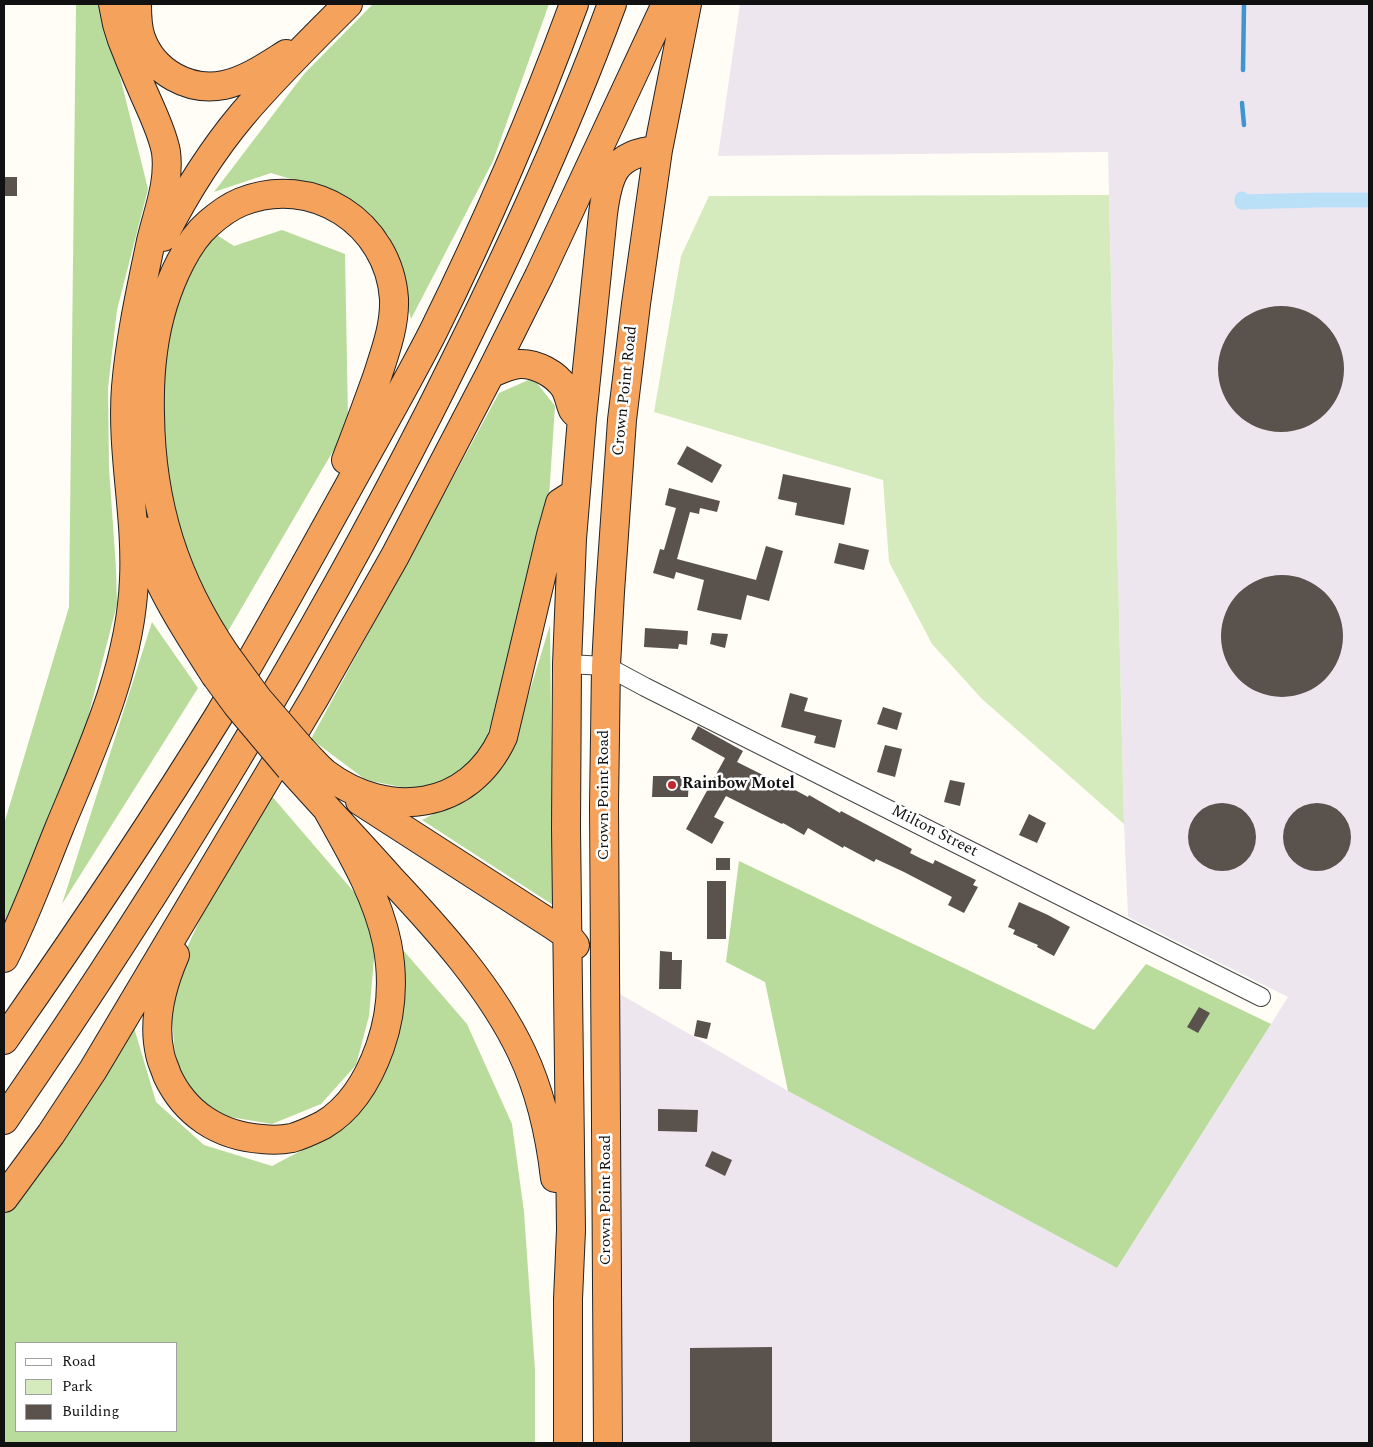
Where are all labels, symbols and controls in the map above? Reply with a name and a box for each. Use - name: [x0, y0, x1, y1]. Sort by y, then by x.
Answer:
- street label: Crown Point Road: [610, 325, 642, 457]
- street label: Crown Point Road: [595, 730, 615, 860]
- place label: Rainbow Motel: [682, 775, 795, 795]
- marker: Rainbow Motel: [666, 779, 678, 791]
- street label: Milton Street: [887, 802, 981, 862]
- street label: Crown Point Road: [597, 1135, 617, 1265]
- legend: [15, 1342, 178, 1432]
- text: Road: [62, 1350, 96, 1373]
- text: Park: [62, 1375, 93, 1398]
- text: Building: [62, 1400, 119, 1423]

